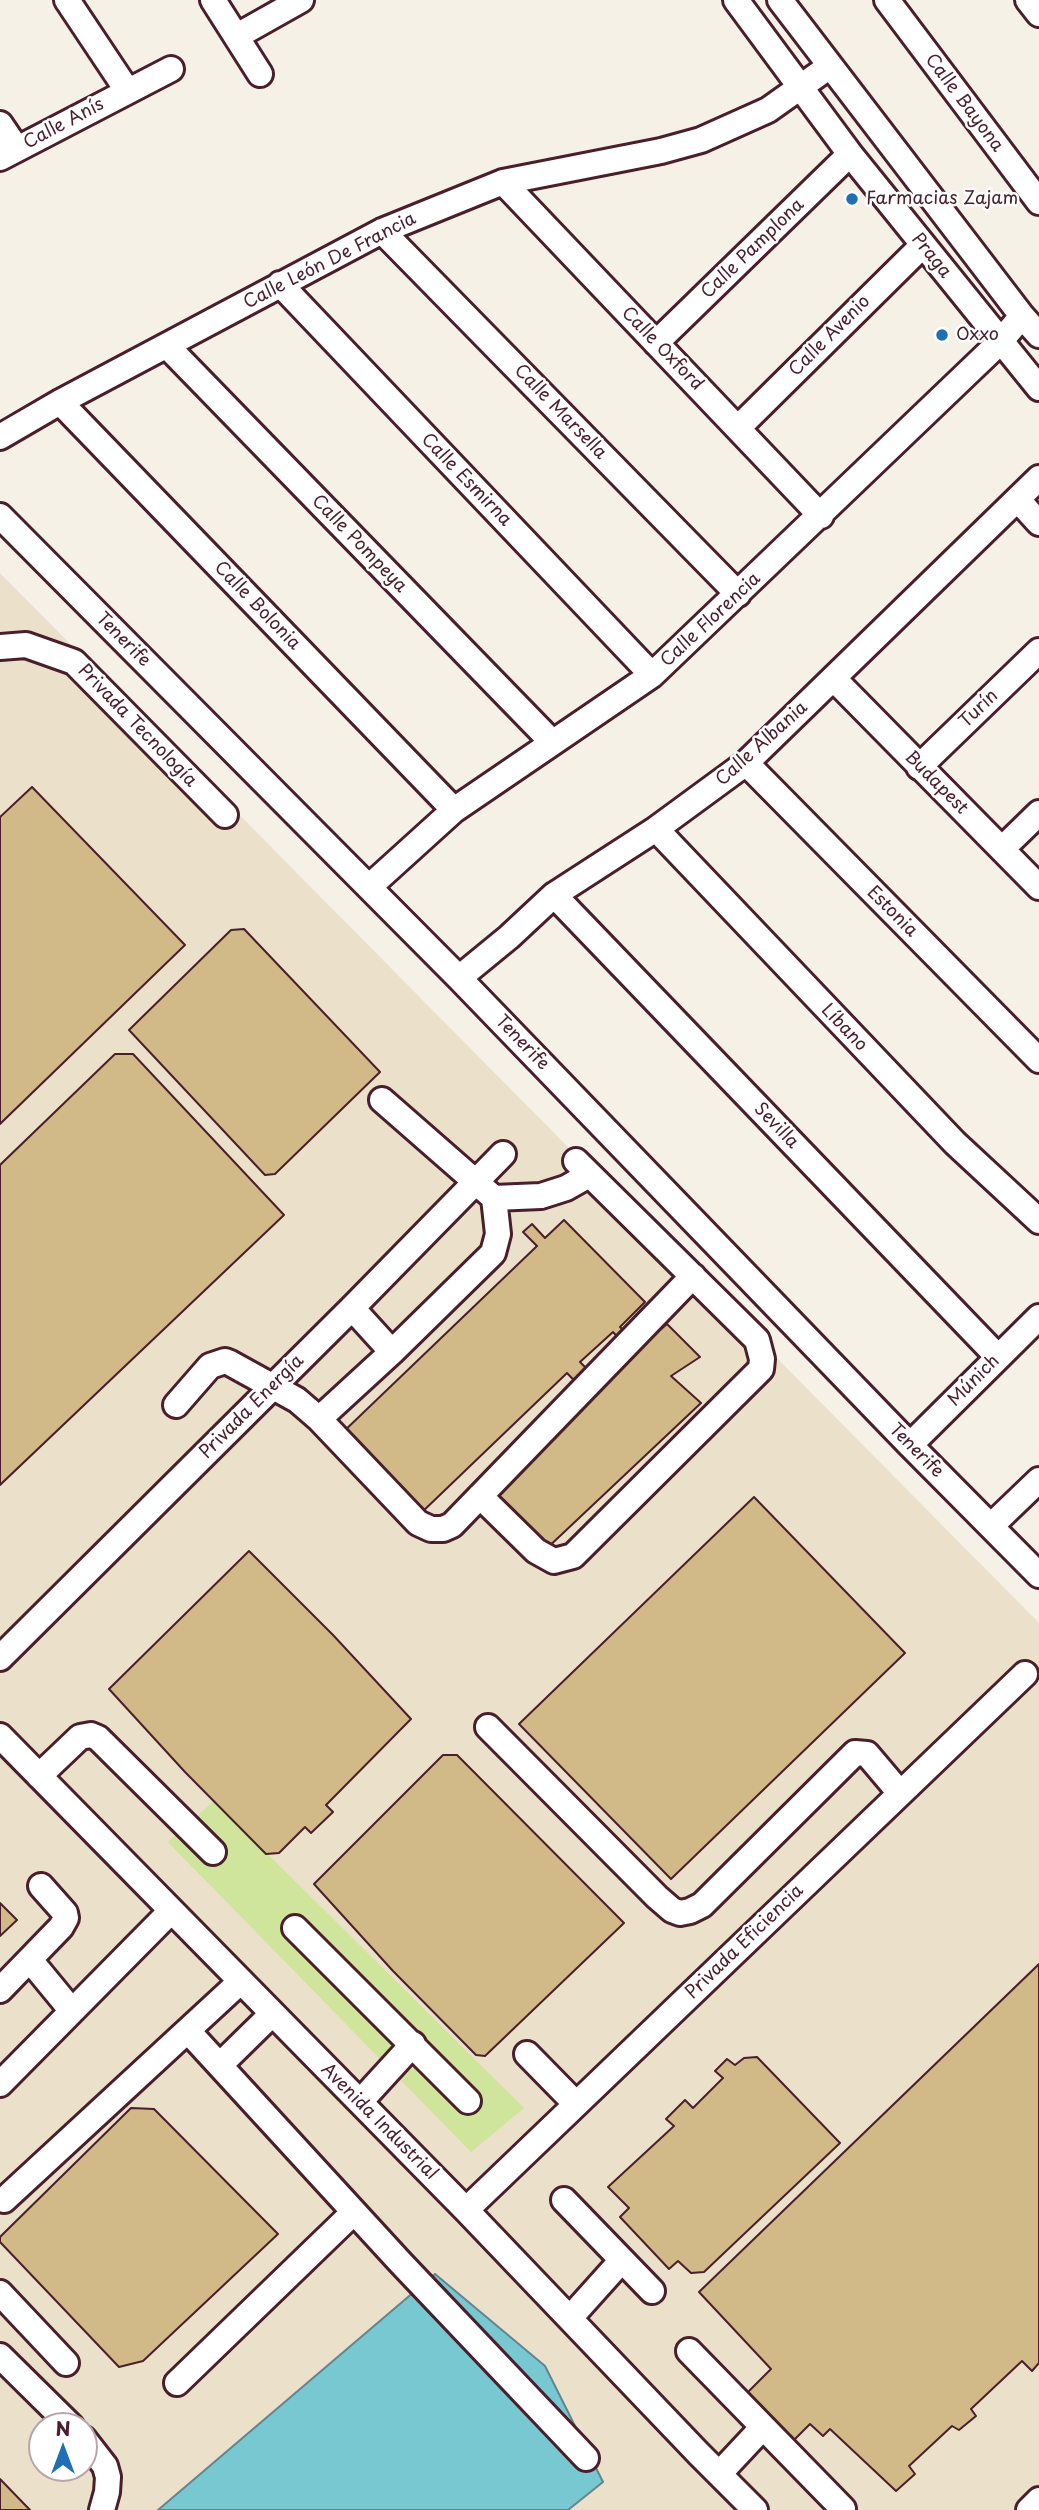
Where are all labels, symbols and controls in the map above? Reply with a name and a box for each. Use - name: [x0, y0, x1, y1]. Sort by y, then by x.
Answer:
- street label: Calle Bayona: [920, 50, 1008, 156]
- street label: Calle Anís: [20, 94, 108, 154]
- place label: Farmacias Zajam: [866, 188, 1018, 210]
- marker: Farmacias Zajam: [844, 191, 860, 207]
- street label: Calle Pamplona: [697, 194, 809, 304]
- street label: Calle León De Francia: [240, 208, 420, 314]
- street label: Praga: [906, 229, 956, 283]
- street label: Calle Avenio: [785, 291, 875, 381]
- street label: Calle Oxford: [617, 303, 707, 395]
- place label: Oxxo: [956, 324, 999, 346]
- marker: Oxxo: [934, 327, 950, 343]
- street label: Calle Marsella: [509, 360, 611, 464]
- street label: Calle Esmirna: [416, 429, 516, 531]
- street label: Calle Pompeya: [307, 491, 411, 597]
- street label: Calle Bolonia: [209, 557, 305, 655]
- street label: Calle Florencia: [657, 568, 765, 672]
- street label: Tenerife: [91, 608, 155, 672]
- street label: Privada Tecnología: [73, 660, 201, 792]
- street label: Turín: [955, 685, 1003, 733]
- street label: Calle Albania: [712, 697, 812, 791]
- street label: Budapest: [900, 747, 972, 819]
- street label: Estonia: [862, 882, 922, 942]
- street label: Líbano: [816, 1000, 872, 1056]
- street label: Tenerife: [491, 1011, 553, 1075]
- street label: Sevilla: [749, 1099, 803, 1153]
- street label: Privada Energía: [196, 1351, 308, 1463]
- street label: Múnich: [944, 1351, 1004, 1411]
- street label: Tenerife: [884, 1419, 948, 1483]
- street label: Privada Eficiencia: [682, 1880, 808, 2004]
- street label: Avenida Industrial: [316, 2059, 442, 2185]
- north arrow: [28, 2412, 98, 2482]
- text: N: [55, 2414, 71, 2442]

